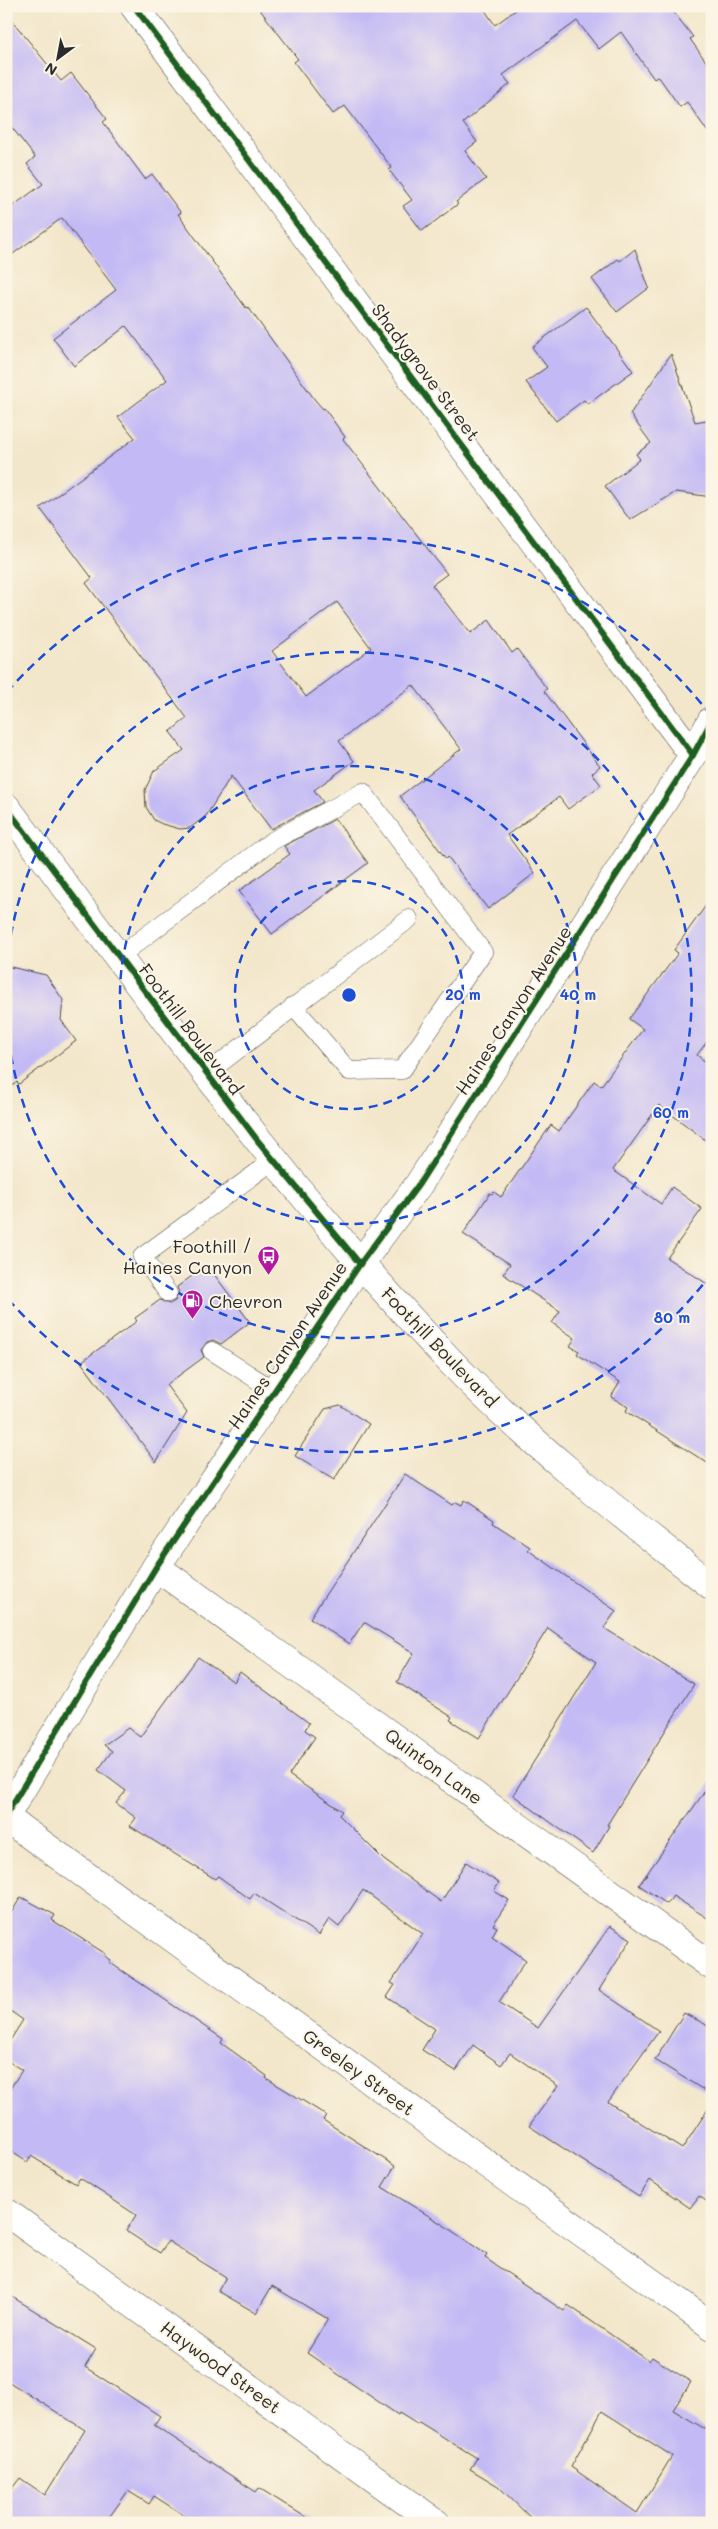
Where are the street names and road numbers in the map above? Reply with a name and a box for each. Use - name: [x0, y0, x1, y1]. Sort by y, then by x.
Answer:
- street label: Shadygrove Street: [366, 298, 486, 446]
- street label: Haines Canyon Avenue: [449, 921, 577, 1099]
- street label: Foothill Boulevard: [134, 959, 248, 1099]
- street label: Haines Canyon Avenue: [222, 1257, 352, 1433]
- street label: Foothill Boulevard: [376, 1282, 504, 1412]
- street label: Quinton Lane: [380, 1722, 488, 1810]
- street label: Greeley Street: [298, 2023, 420, 2121]
- street label: Haywood Street: [156, 2315, 286, 2419]

